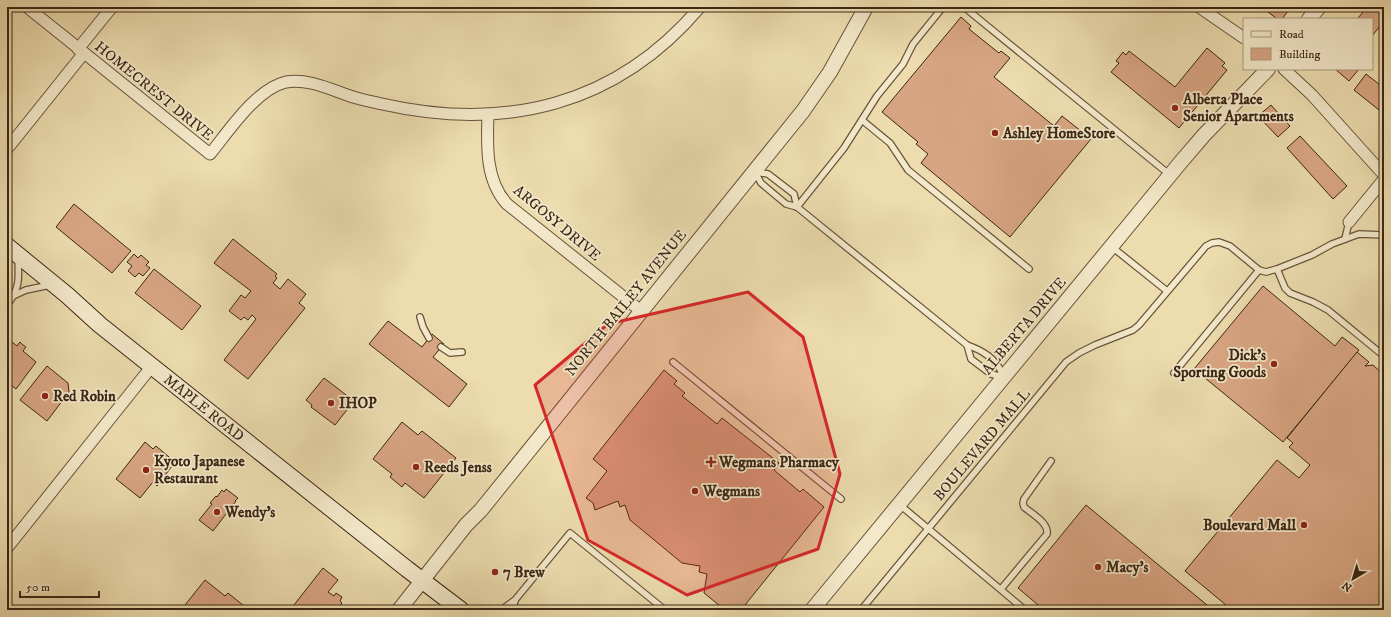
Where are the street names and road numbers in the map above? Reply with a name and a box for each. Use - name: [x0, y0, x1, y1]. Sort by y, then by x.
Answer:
- street label: HOMECREST DRIVE: [91, 37, 218, 145]
- street label: ARGOSY DRIVE: [509, 181, 605, 265]
- street label: NORTH BAILEY AVENUE: [561, 226, 691, 380]
- street label: ALBERTA DRIVE: [978, 273, 1071, 379]
- street label: MAPLE ROAD: [160, 370, 248, 446]
- street label: BOULEVARD MALL: [929, 385, 1035, 505]

